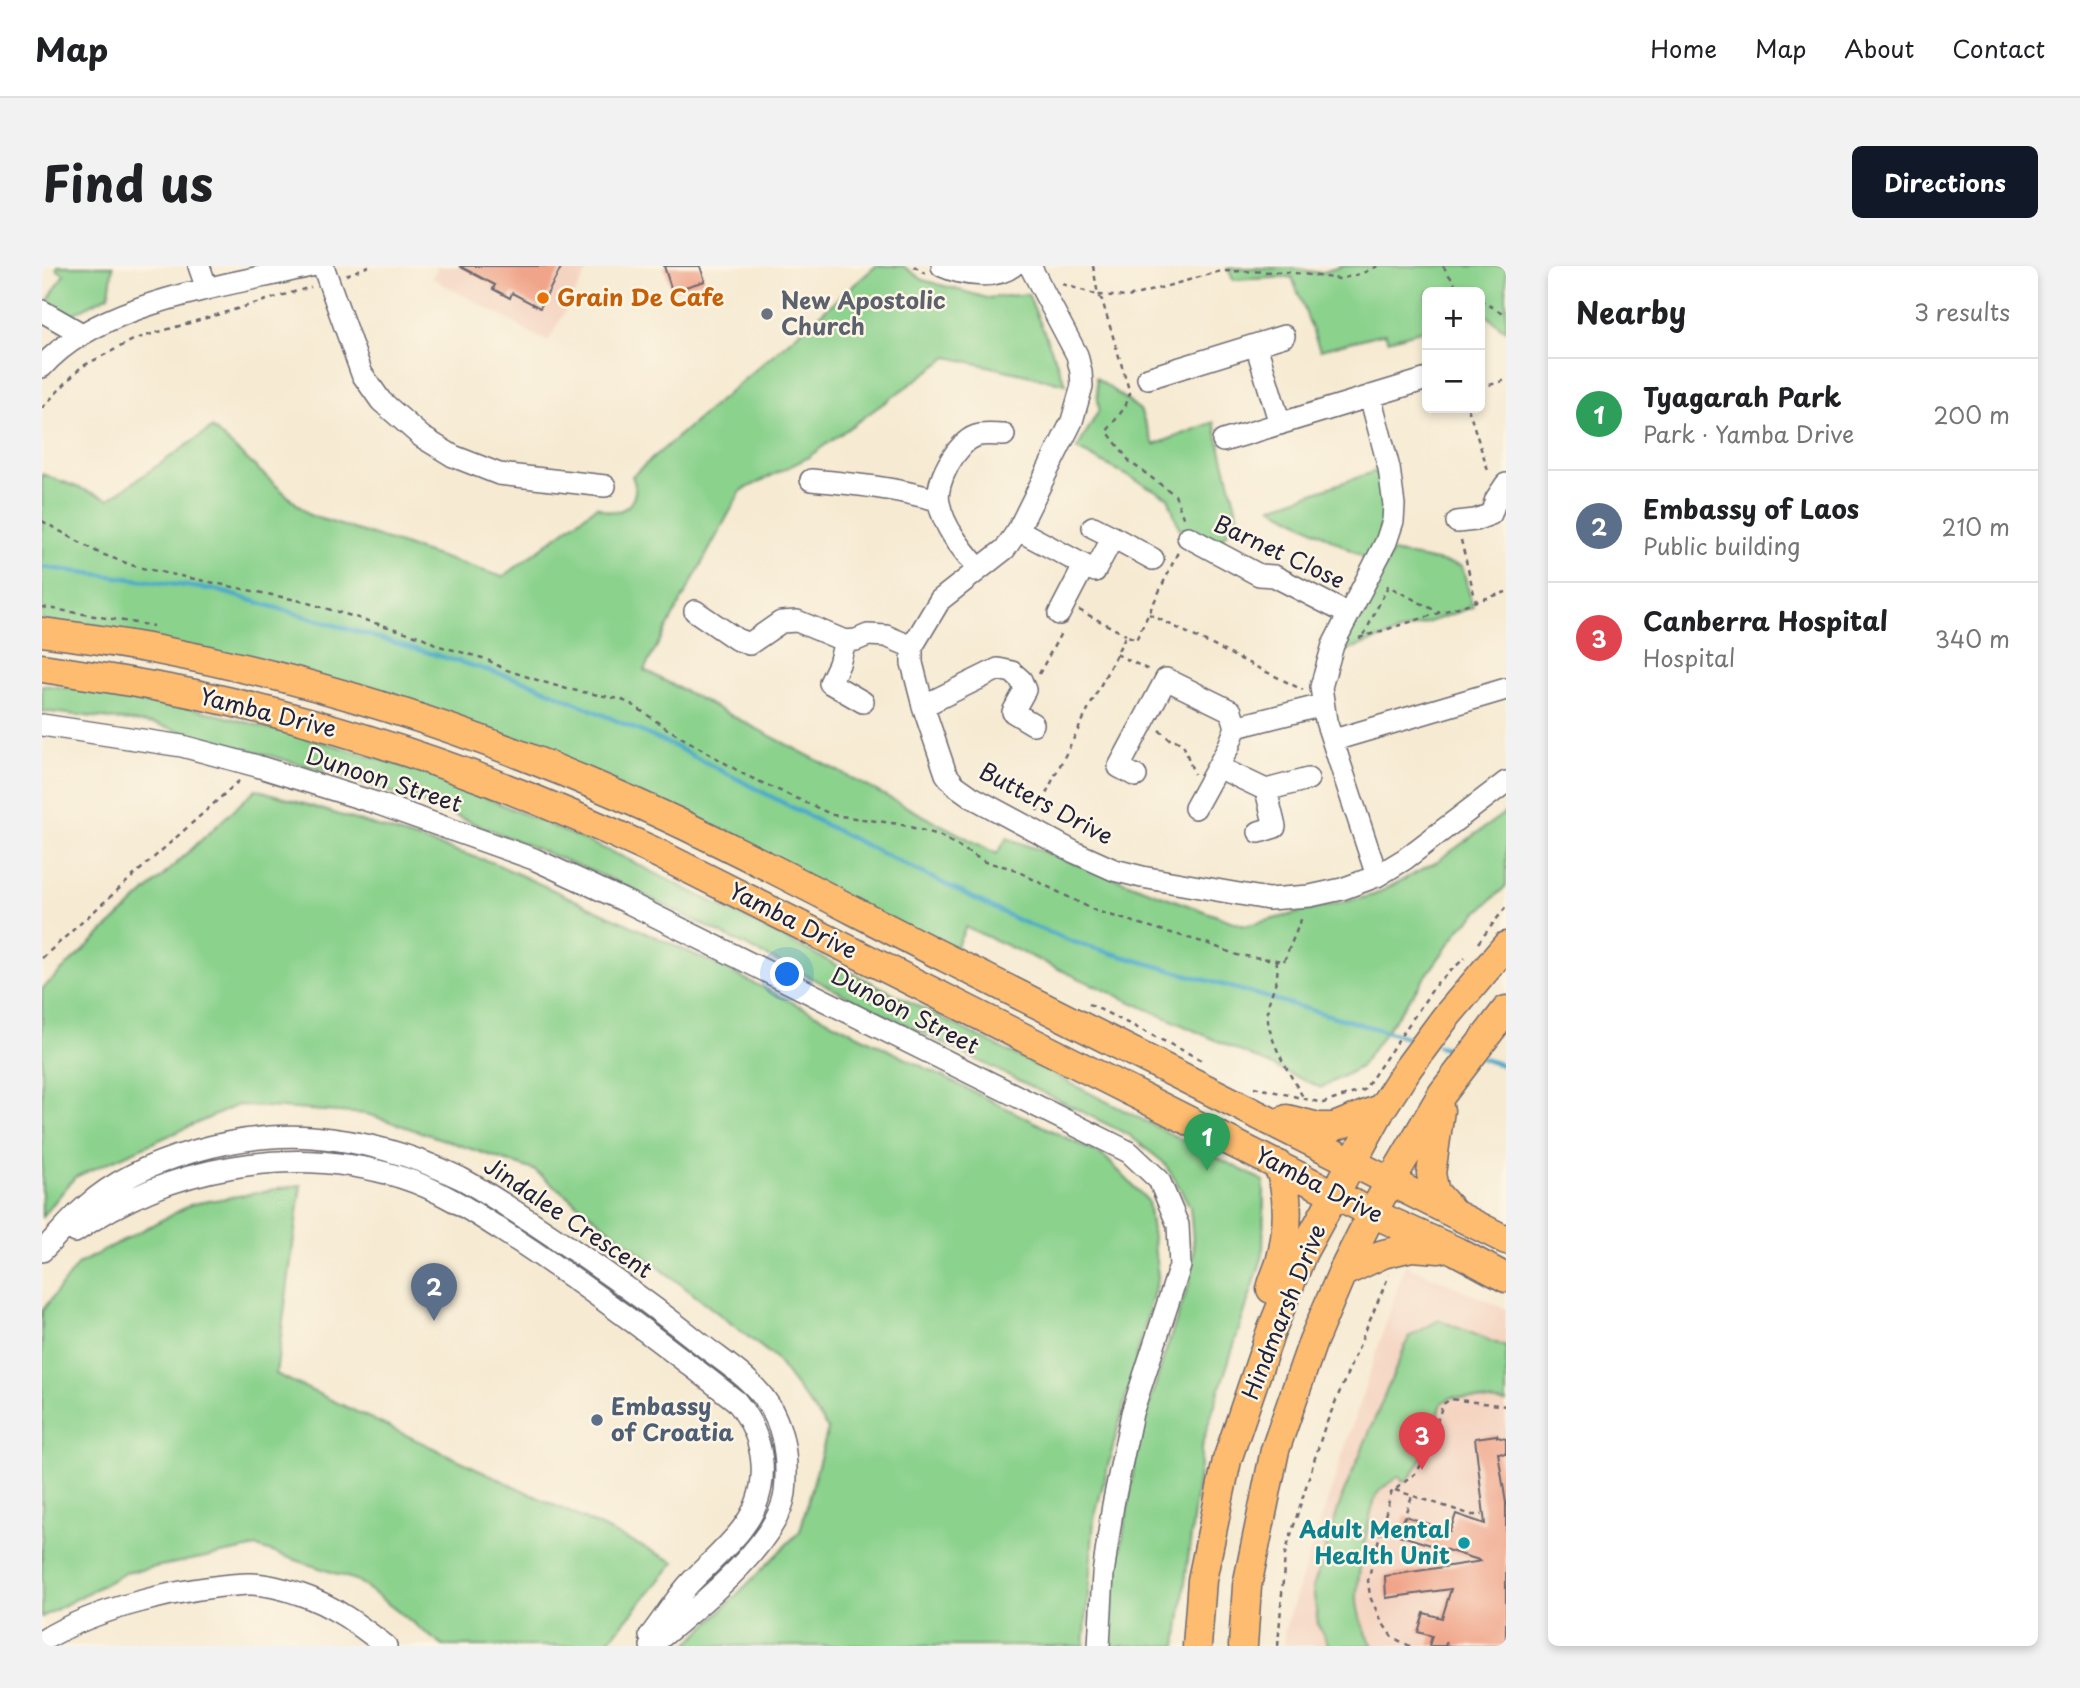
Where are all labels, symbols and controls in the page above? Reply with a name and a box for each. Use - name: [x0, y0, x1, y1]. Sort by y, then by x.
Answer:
- text: Map: [35, 23, 108, 73]
- text: Home: [1650, 30, 1717, 66]
- text: Map: [1755, 30, 1806, 66]
- text: About: [1844, 30, 1914, 66]
- text: Contact: [1952, 30, 2045, 66]
- text: Find us: [42, 145, 213, 219]
- button: Directions: [1852, 146, 2038, 218]
- place label: Grain De Cafe: [557, 279, 725, 314]
- place label: New Apostolic Church: [781, 282, 946, 343]
- map controls: [1422, 287, 1485, 413]
- button: +: [1422, 287, 1485, 350]
- text: Nearby: [1576, 289, 1686, 334]
- marker: Grain De Cafe: [535, 290, 551, 306]
- text: 3 results: [1914, 294, 2010, 329]
- marker: New Apostolic Church: [759, 306, 775, 322]
- button: −: [1422, 350, 1485, 413]
- text: Tyagarah Park: [1643, 377, 1841, 416]
- text: 1: [1594, 397, 1605, 432]
- text: 200 m: [1933, 397, 2010, 432]
- text: Park · Yamba Drive: [1643, 416, 1854, 451]
- text: Embassy of Laos: [1643, 489, 1859, 528]
- street label: Barnet Close: [1208, 505, 1351, 596]
- text: 2: [1591, 509, 1607, 544]
- text: 210 m: [1942, 509, 2010, 544]
- text: Public building: [1643, 528, 1800, 563]
- text: Canberra Hospital: [1643, 601, 1888, 640]
- text: 3: [1591, 621, 1607, 656]
- text: 340 m: [1935, 621, 2010, 656]
- text: Hospital: [1643, 640, 1735, 675]
- street label: Yamba Drive: [196, 678, 340, 745]
- street label: Dunoon Street: [302, 737, 467, 820]
- street label: Butters Drive: [974, 753, 1120, 853]
- street label: Yamba Drive: [723, 872, 864, 967]
- your location: [770, 957, 804, 991]
- street label: Dunoon Street: [825, 957, 986, 1062]
- pin: 1: [1184, 1113, 1230, 1171]
- street label: Yamba Drive: [1249, 1136, 1390, 1231]
- street label: Jindalee Crescent: [478, 1147, 660, 1286]
- street label: Hindmarsh Drive: [1231, 1218, 1334, 1405]
- pin: 2: [411, 1263, 457, 1321]
- place label: Embassy of Croatia: [611, 1388, 734, 1449]
- marker: Embassy of Croatia: [589, 1412, 605, 1428]
- pin: 3: [1399, 1412, 1445, 1470]
- place label: Adult Mental Health Unit: [1298, 1511, 1450, 1572]
- marker: Adult Mental Health Unit: [1456, 1535, 1472, 1551]

